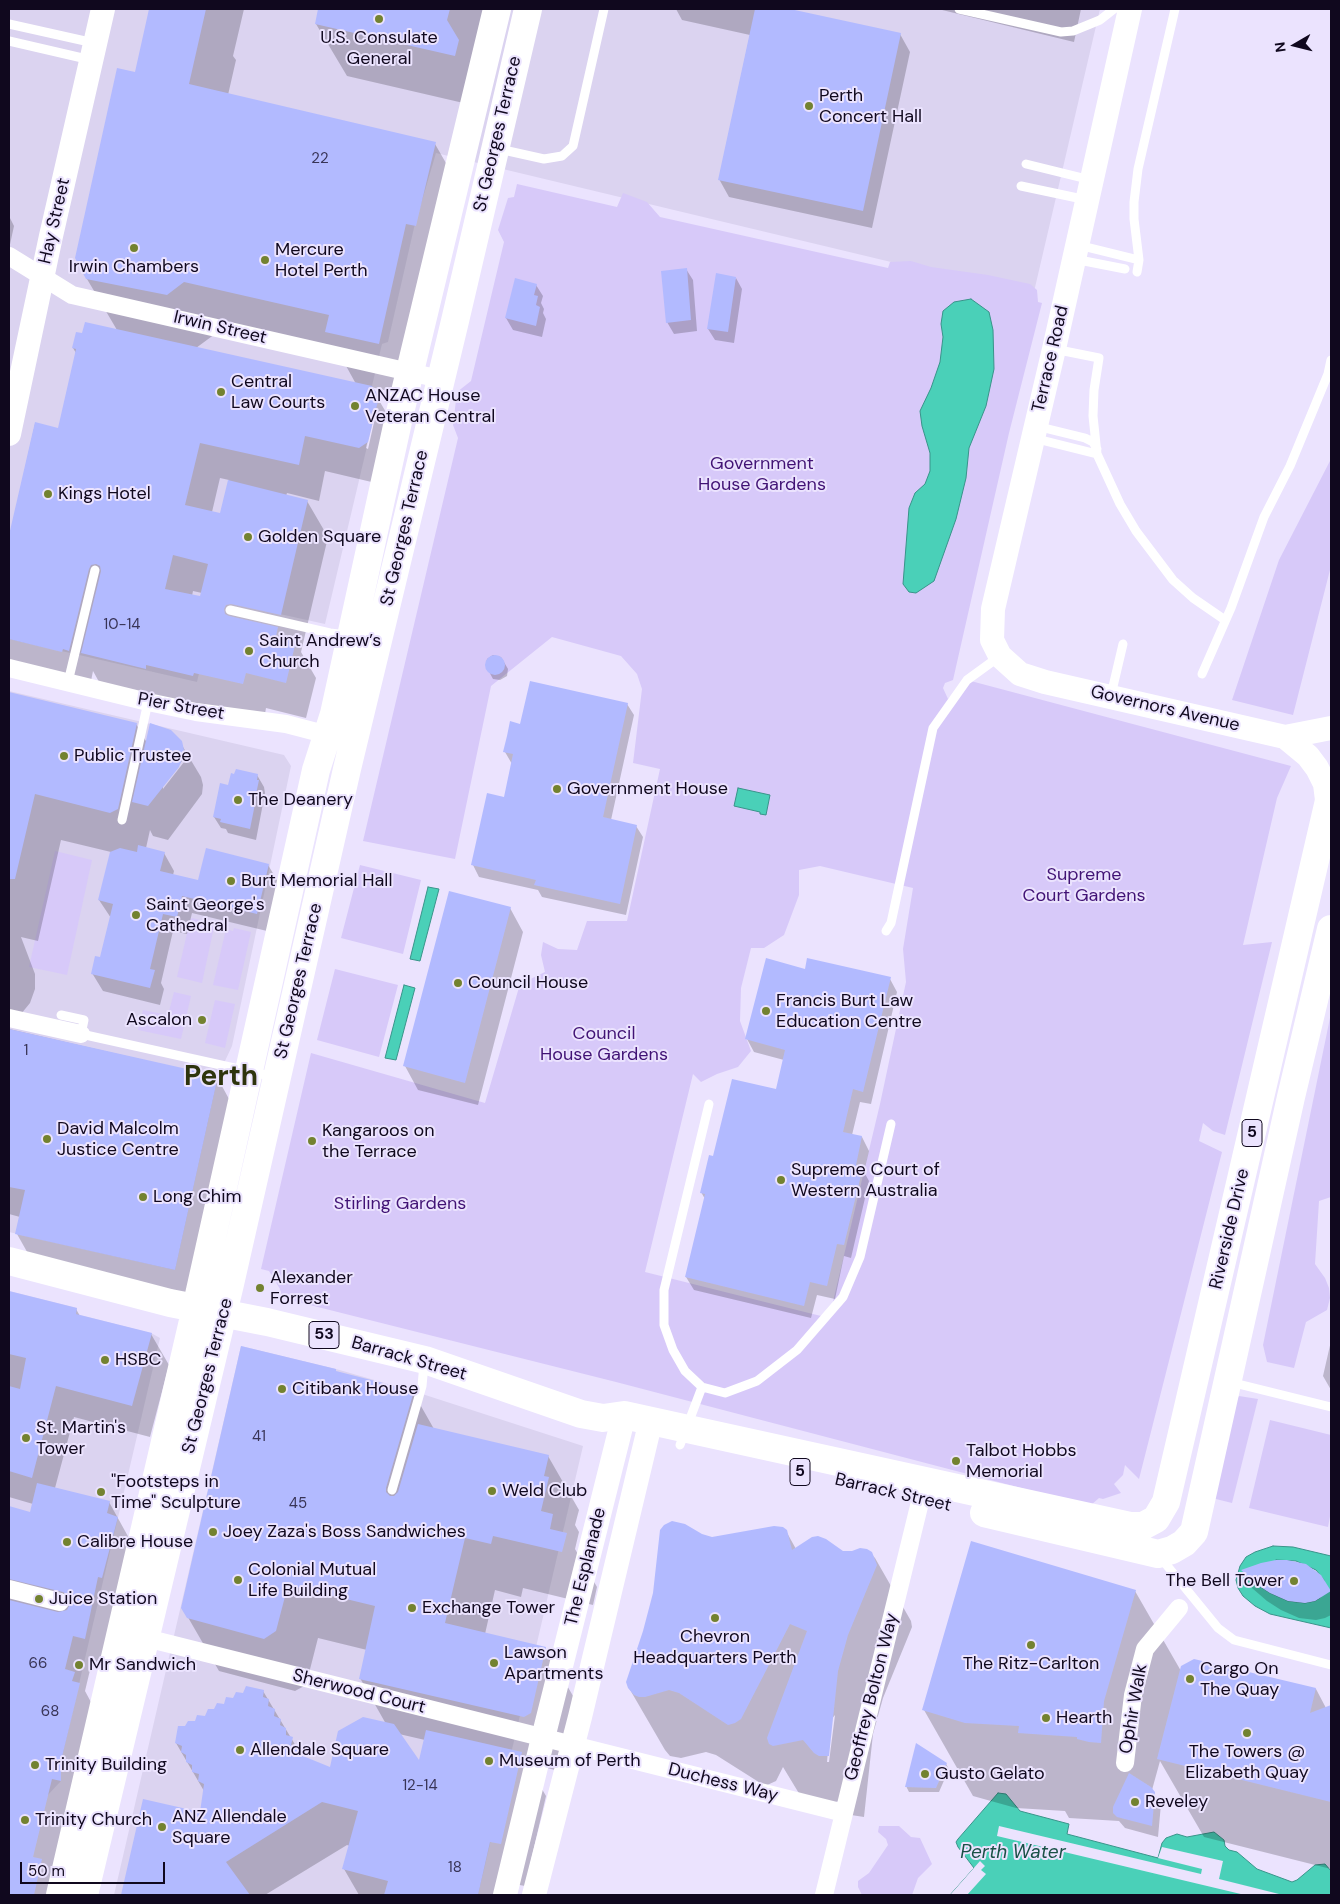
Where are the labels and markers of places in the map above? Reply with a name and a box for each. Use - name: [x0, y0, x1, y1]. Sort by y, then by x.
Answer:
- marker: U.S. Consulate General: [373, 13, 385, 25]
- place label: U.S. Consulate General: [320, 27, 438, 70]
- place label: Perth Concert Hall: [819, 85, 922, 128]
- marker: Perth Concert Hall: [803, 100, 815, 112]
- place label: Mercure Hotel Perth: [275, 239, 368, 282]
- marker: Irwin Chambers: [128, 242, 140, 254]
- marker: Mercure Hotel Perth: [259, 254, 271, 266]
- place label: Irwin Chambers: [69, 256, 199, 278]
- place label: Central Law Courts: [231, 371, 325, 414]
- place label: ANZAC House Veteran Central: [365, 385, 495, 428]
- marker: Central Law Courts: [215, 386, 227, 398]
- marker: ANZAC House Veteran Central: [349, 400, 361, 412]
- place label: Kings Hotel: [58, 483, 151, 505]
- marker: Kings Hotel: [42, 488, 54, 500]
- place label: Golden Square: [258, 526, 381, 548]
- marker: Golden Square: [242, 531, 254, 543]
- place label: Saint Andrew’s Church: [259, 630, 381, 672]
- marker: Saint Andrew’s Church: [243, 645, 255, 657]
- place label: Public Trustee: [74, 745, 191, 767]
- marker: Public Trustee: [58, 750, 70, 762]
- place label: Government House: [567, 778, 728, 800]
- marker: Government House: [551, 783, 563, 795]
- place label: The Deanery: [248, 789, 353, 811]
- marker: The Deanery: [232, 794, 244, 806]
- place label: Burt Memorial Hall: [241, 870, 392, 892]
- marker: Burt Memorial Hall: [225, 875, 237, 887]
- place label: Saint George's Cathedral: [146, 894, 265, 936]
- marker: Saint George's Cathedral: [130, 909, 142, 921]
- place label: Council House: [468, 972, 588, 994]
- marker: Council House: [452, 977, 464, 989]
- place label: Francis Burt Law Education Centre: [776, 990, 922, 1032]
- marker: Francis Burt Law Education Centre: [760, 1005, 772, 1017]
- place label: Ascalon: [126, 1009, 192, 1031]
- marker: Ascalon: [196, 1014, 208, 1026]
- place label: David Malcolm Justice Centre: [57, 1118, 179, 1160]
- place label: Kangaroos on the Terrace: [322, 1120, 435, 1162]
- marker: David Malcolm Justice Centre: [41, 1133, 53, 1145]
- marker: Kangaroos on the Terrace: [306, 1135, 318, 1147]
- place label: Supreme Court of Western Australia: [791, 1159, 940, 1202]
- marker: Supreme Court of Western Australia: [775, 1174, 787, 1186]
- place label: Long Chim: [153, 1186, 242, 1208]
- marker: Long Chim: [137, 1191, 149, 1203]
- place label: Alexander Forrest: [270, 1267, 353, 1310]
- marker: Alexander Forrest: [254, 1282, 266, 1294]
- place label: HSBC: [115, 1349, 161, 1371]
- marker: HSBC: [99, 1354, 111, 1366]
- place label: Citibank House: [292, 1378, 418, 1400]
- marker: Citibank House: [276, 1383, 288, 1395]
- place label: St. Martin's Tower: [36, 1417, 126, 1460]
- marker: St. Martin's Tower: [20, 1432, 32, 1444]
- place label: Talbot Hobbs Memorial: [966, 1440, 1077, 1482]
- marker: Talbot Hobbs Memorial: [950, 1455, 962, 1467]
- place label: "Footsteps in Time" Sculpture: [111, 1471, 241, 1514]
- place label: Weld Club: [502, 1480, 587, 1502]
- marker: Weld Club: [486, 1485, 498, 1497]
- marker: "Footsteps in Time" Sculpture: [95, 1486, 107, 1498]
- place label: Joey Zaza's Boss Sandwiches: [223, 1521, 466, 1543]
- marker: Joey Zaza's Boss Sandwiches: [207, 1526, 219, 1538]
- place label: Calibre House: [77, 1531, 193, 1553]
- marker: Calibre House: [61, 1536, 73, 1548]
- place label: Colonial Mutual Life Building: [248, 1559, 376, 1602]
- place label: The Bell Tower: [1166, 1570, 1284, 1592]
- marker: Colonial Mutual Life Building: [232, 1574, 244, 1586]
- marker: The Bell Tower: [1288, 1575, 1300, 1587]
- place label: Juice Station: [49, 1588, 157, 1610]
- marker: Juice Station: [33, 1593, 45, 1605]
- place label: Exchange Tower: [422, 1597, 555, 1619]
- marker: Exchange Tower: [406, 1602, 418, 1614]
- marker: Chevron Headquarters Perth: [709, 1612, 721, 1624]
- place label: Chevron Headquarters Perth: [633, 1626, 797, 1668]
- marker: The Ritz-Carlton: [1025, 1639, 1037, 1651]
- place label: Lawson Apartments: [504, 1642, 603, 1685]
- place label: The Ritz-Carlton: [963, 1653, 1099, 1675]
- place label: Mr Sandwich: [89, 1654, 196, 1676]
- marker: Lawson Apartments: [488, 1657, 500, 1669]
- place label: Cargo On The Quay: [1200, 1658, 1279, 1700]
- marker: Mr Sandwich: [73, 1659, 85, 1671]
- marker: Cargo On The Quay: [1184, 1673, 1196, 1685]
- place label: Hearth: [1056, 1707, 1112, 1729]
- marker: Hearth: [1040, 1712, 1052, 1724]
- marker: The Towers @ Elizabeth Quay: [1241, 1727, 1253, 1739]
- place label: Allendale Square: [250, 1739, 389, 1761]
- place label: The Towers @ Elizabeth Quay: [1185, 1741, 1309, 1784]
- marker: Allendale Square: [234, 1744, 246, 1756]
- place label: Museum of Perth: [499, 1750, 641, 1772]
- place label: Trinity Building: [45, 1754, 167, 1776]
- marker: Museum of Perth: [483, 1755, 495, 1767]
- marker: Trinity Building: [29, 1759, 41, 1771]
- place label: Gusto Gelato: [935, 1763, 1045, 1785]
- marker: Gusto Gelato: [919, 1768, 931, 1780]
- place label: Reveley: [1145, 1791, 1208, 1813]
- marker: Reveley: [1129, 1796, 1141, 1808]
- place label: ANZ Allendale Square: [172, 1806, 287, 1848]
- place label: Trinity Church: [35, 1809, 152, 1831]
- marker: Trinity Church: [19, 1814, 31, 1826]
- marker: ANZ Allendale Square: [156, 1821, 168, 1833]

